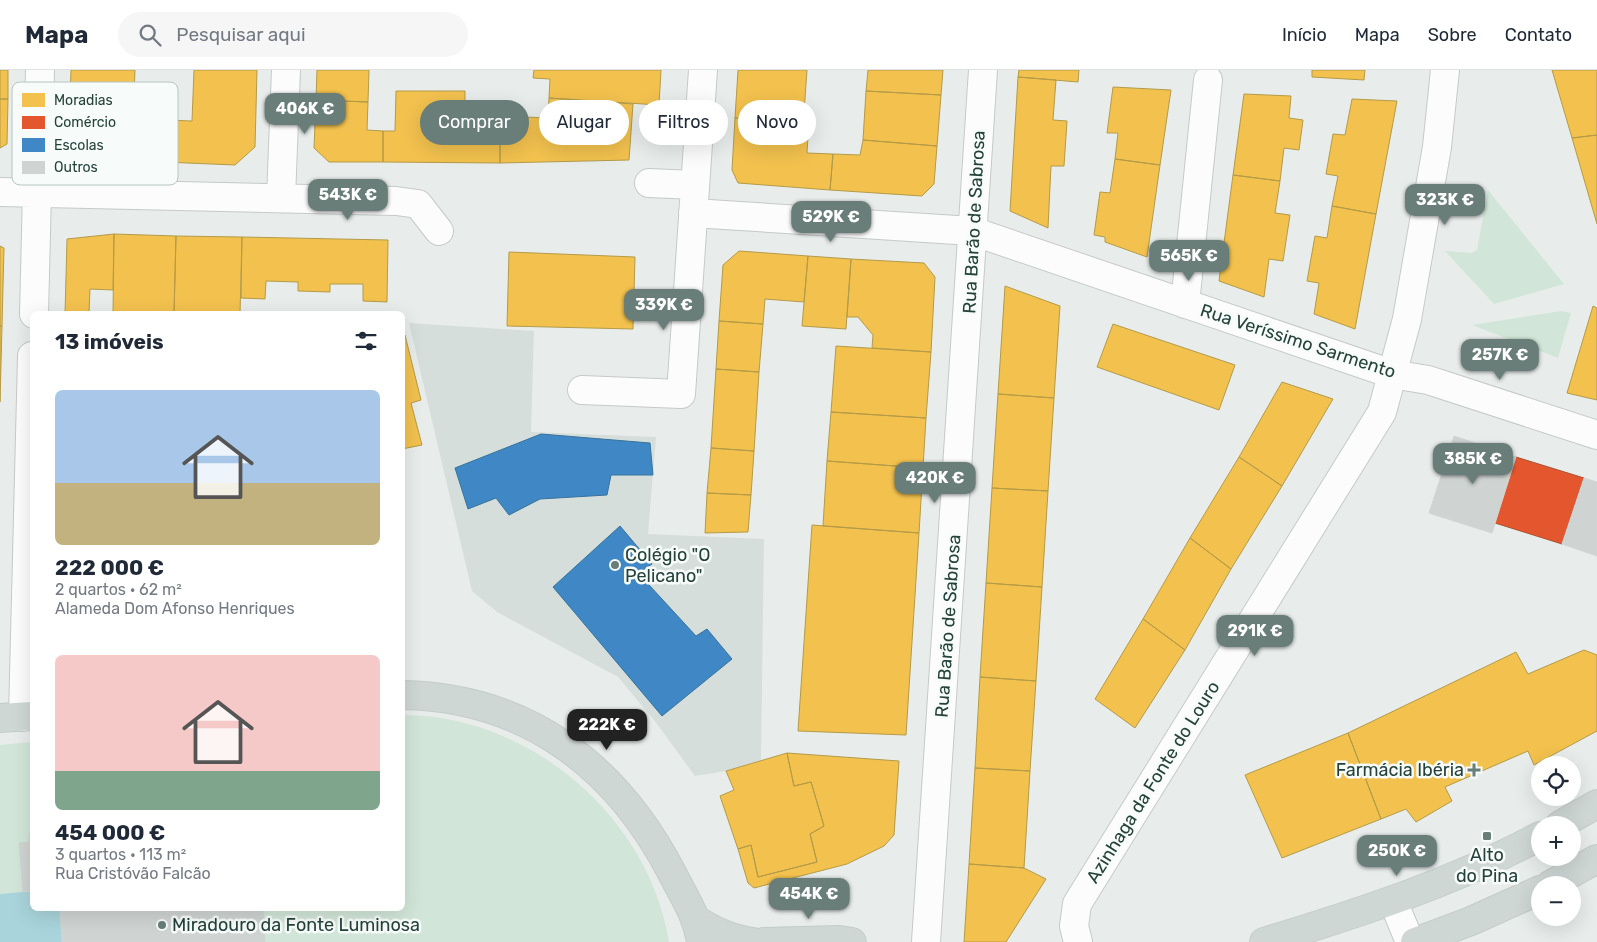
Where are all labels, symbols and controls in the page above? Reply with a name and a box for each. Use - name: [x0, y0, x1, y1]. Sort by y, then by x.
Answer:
- search box: [118, 12, 468, 57]
- text: Mapa: [25, 21, 88, 49]
- icon: search: [136, 21, 164, 49]
- text: Pesquisar aqui: [176, 23, 306, 46]
- text: Início: [1282, 24, 1327, 46]
- text: Mapa: [1355, 24, 1400, 46]
- text: Sobre: [1428, 24, 1477, 46]
- text: Contato: [1505, 24, 1572, 46]
- legend: [12, 82, 178, 185]
- text: Moradias: [54, 92, 113, 109]
- pin: 406K €: [264, 92, 346, 135]
- text: 406K €: [276, 99, 334, 118]
- chip: Comprar: [420, 100, 529, 145]
- chip: Alugar: [539, 100, 629, 145]
- chip: Filtros: [639, 100, 728, 145]
- chip: Novo: [738, 100, 816, 145]
- text: Comércio: [54, 114, 116, 131]
- street label: Rua Barão de Sabrosa: [958, 130, 990, 314]
- text: Escolas: [54, 137, 104, 154]
- text: Outros: [54, 159, 98, 176]
- pin: 543K €: [307, 178, 389, 221]
- pin: 323K €: [1404, 184, 1486, 226]
- text: 543K €: [319, 185, 377, 204]
- text: 323K €: [1416, 190, 1474, 209]
- pin: 529K €: [790, 200, 872, 243]
- text: 529K €: [802, 207, 860, 226]
- pin: 565K €: [1148, 240, 1230, 282]
- text: 565K €: [1160, 246, 1218, 265]
- pin: 339K €: [623, 288, 705, 331]
- text: 339K €: [635, 295, 693, 314]
- street label: Rua Veríssimo Sarmento: [1197, 299, 1399, 383]
- icon: filters: [352, 327, 380, 355]
- text: 13 imóveis: [55, 329, 164, 354]
- pin: 257K €: [1459, 338, 1541, 381]
- text: 257K €: [1472, 345, 1528, 364]
- icon: home: [173, 422, 263, 512]
- pin: 385K €: [1432, 442, 1514, 485]
- text: 385K €: [1444, 449, 1502, 468]
- pin: 420K €: [894, 462, 976, 504]
- text: 420K €: [906, 468, 964, 487]
- street label: Rua Barão de Sabrosa: [931, 534, 965, 718]
- place label: Colégio "O Pelicano": [625, 544, 711, 587]
- text: 222 000 €: [55, 555, 164, 580]
- marker: Colégio "O Pelicano": [609, 559, 621, 571]
- text: 2 quartos · 62 m²: [55, 580, 182, 599]
- text: Alameda Dom Afonso Henriques: [55, 599, 295, 618]
- pin: 291K €: [1214, 614, 1296, 657]
- text: 291K €: [1227, 621, 1283, 640]
- street label: Azinhaga da Fonte do Louro: [1082, 677, 1224, 887]
- icon: home: [173, 687, 263, 777]
- pin: 222K €: [566, 708, 648, 751]
- text: 222K €: [578, 715, 636, 734]
- map controls: [1531, 756, 1581, 926]
- button: locate: [1531, 756, 1581, 806]
- place label: Farmácia Ibéria: [1336, 759, 1464, 781]
- marker: Farmácia Ibéria: [1468, 764, 1480, 776]
- button: +: [1531, 816, 1581, 866]
- text: 454 000 €: [55, 820, 166, 845]
- marker: Alto do Pina: [1481, 830, 1493, 842]
- pin: 250K €: [1356, 834, 1438, 877]
- text: 250K €: [1368, 841, 1426, 860]
- place label: Alto do Pina: [1456, 844, 1518, 887]
- text: 3 quartos · 113 m²: [55, 845, 186, 864]
- text: Rua Cristóvão Falcão: [55, 864, 211, 883]
- button: −: [1531, 876, 1581, 926]
- pin: 454K €: [768, 878, 850, 920]
- text: 454K €: [780, 884, 838, 903]
- place label: Miradouro da Fonte Luminosa: [172, 914, 420, 936]
- marker: Miradouro da Fonte Luminosa: [156, 919, 168, 931]

